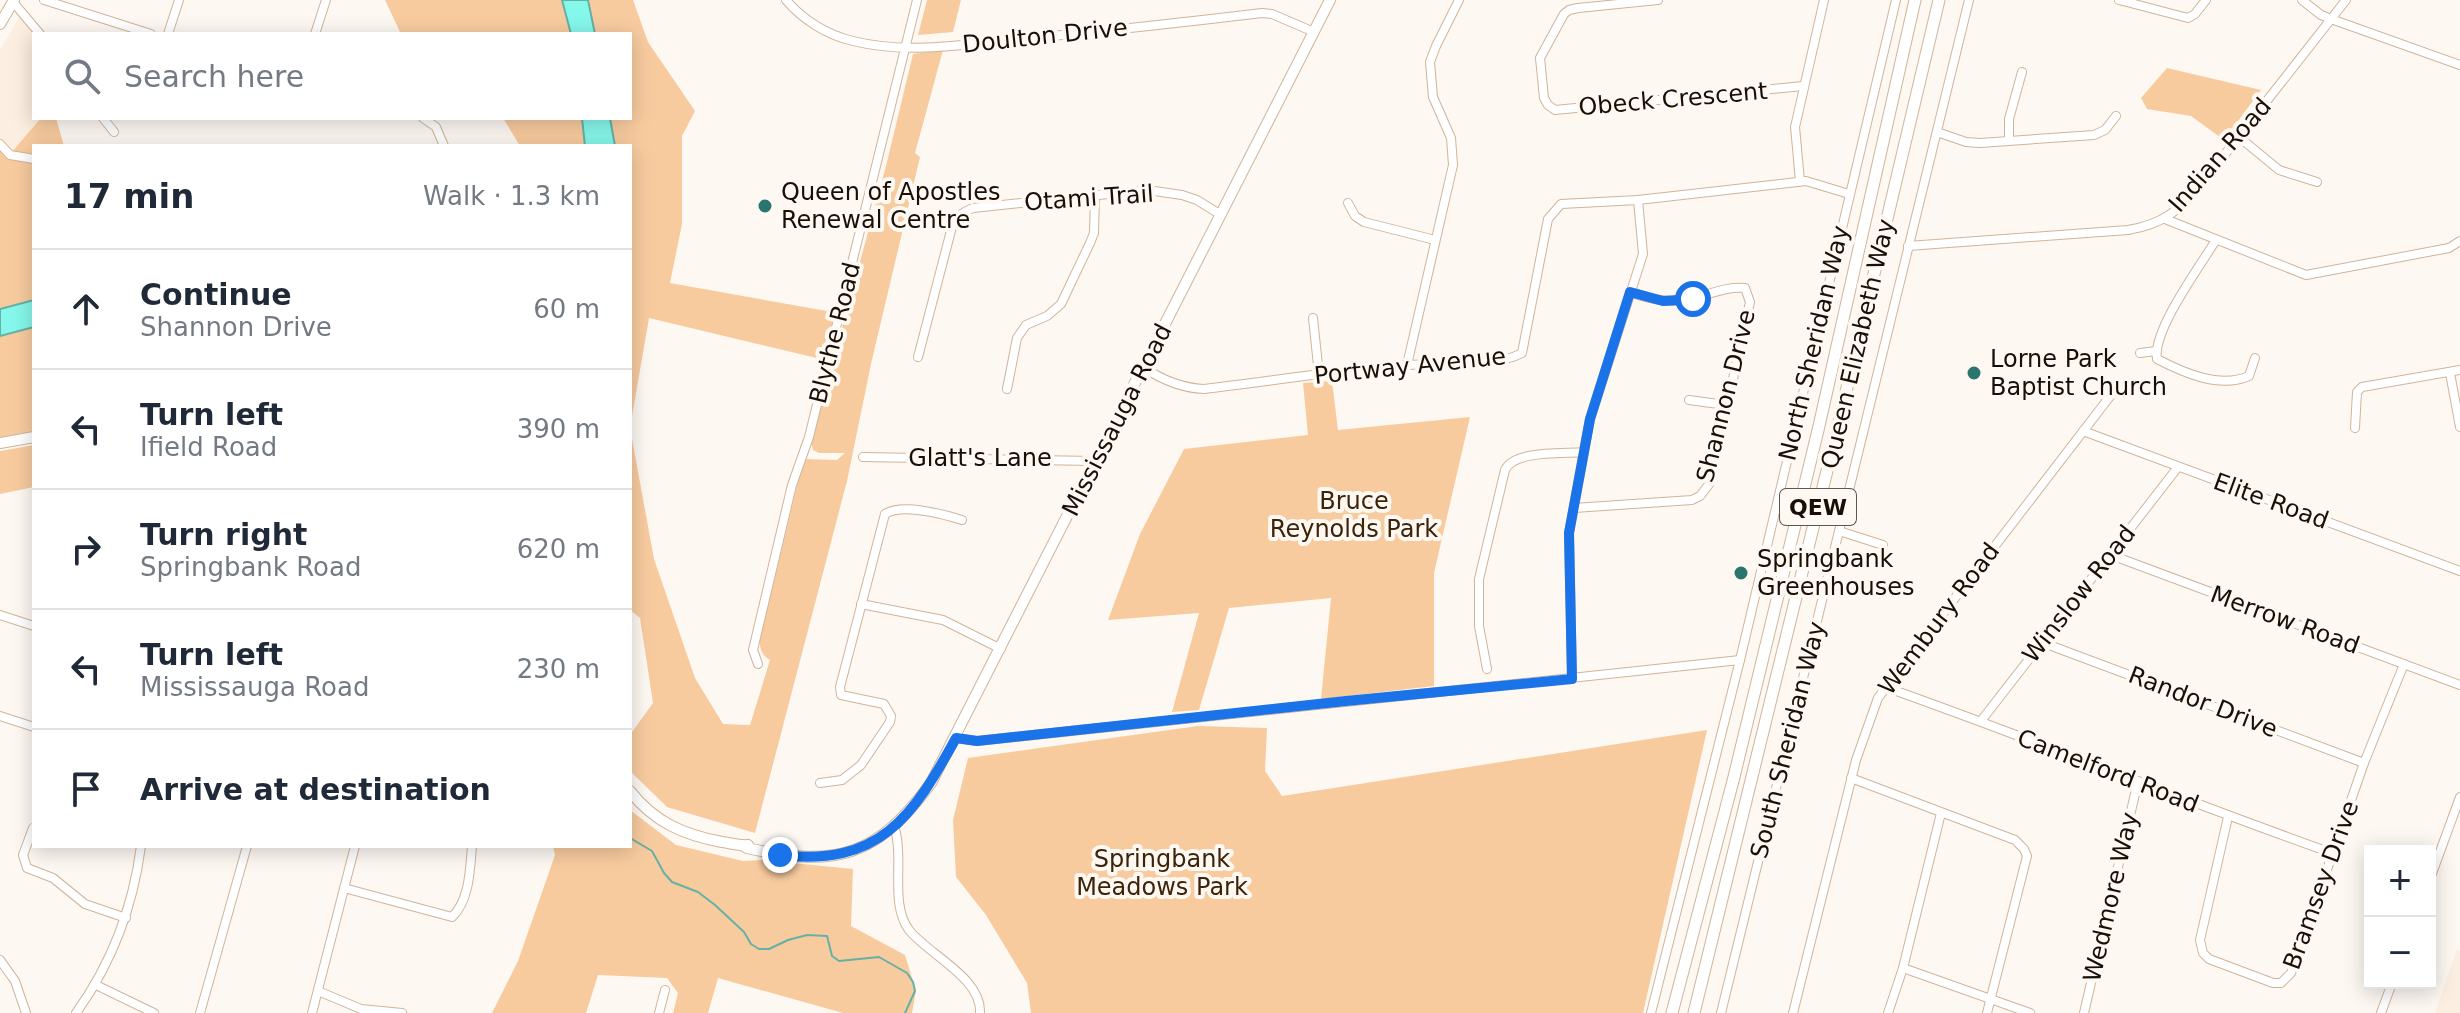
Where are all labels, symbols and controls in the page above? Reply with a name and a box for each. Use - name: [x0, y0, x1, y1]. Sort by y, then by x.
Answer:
- street label: Doulton Drive: [961, 13, 1129, 59]
- search box: [32, 32, 632, 120]
- icon: search: [60, 54, 104, 98]
- text: Search here: [124, 59, 304, 94]
- street label: Obeck Crescent: [1577, 77, 1769, 121]
- street label: Indian Road: [2163, 92, 2277, 218]
- text: 17 min: [64, 176, 194, 216]
- place label: Queen of Apostles Renewal Centre: [781, 178, 1000, 234]
- street label: Otami Trail: [1023, 180, 1155, 216]
- text: Walk · 1.3 km: [423, 181, 600, 211]
- marker: Queen of Apostles Renewal Centre: [756, 197, 774, 215]
- street label: Queen Elizabeth Way: [1816, 216, 1900, 472]
- street label: North Sheridan Way: [1773, 223, 1855, 463]
- street label: Blythe Road: [804, 259, 866, 407]
- text: Continue: [140, 277, 292, 312]
- route start: [1675, 281, 1711, 317]
- icon: ahead: [64, 287, 108, 331]
- text: 60 m: [533, 294, 600, 324]
- street label: Shannon Drive: [1691, 307, 1761, 485]
- text: Shannon Drive: [140, 312, 332, 342]
- street label: Mississauga Road: [1056, 319, 1178, 521]
- street label: Portway Avenue: [1313, 342, 1507, 390]
- place label: Lorne Park Baptist Church: [1990, 345, 2167, 401]
- marker: Lorne Park Baptist Church: [1965, 364, 1983, 382]
- text: Turn left: [140, 397, 283, 432]
- icon: left: [64, 407, 108, 451]
- text: 390 m: [517, 414, 600, 444]
- text: Ifield Road: [140, 432, 277, 462]
- street label: Glatt's Lane: [908, 444, 1052, 472]
- street label: Elite Road: [2210, 467, 2332, 535]
- park label: Bruce Reynolds Park: [1270, 487, 1438, 543]
- road number: QEW: [1780, 489, 1856, 525]
- text: Turn right: [140, 517, 307, 552]
- street label: Winslow Road: [2017, 520, 2141, 668]
- icon: right: [64, 527, 108, 571]
- text: 620 m: [517, 534, 600, 564]
- street label: Wembury Road: [1873, 538, 2005, 700]
- place label: Springbank Greenhouses: [1757, 545, 1915, 601]
- text: Springbank Road: [140, 552, 361, 582]
- marker: Springbank Greenhouses: [1732, 564, 1750, 582]
- street label: Merrow Road: [2207, 580, 2363, 660]
- street label: South Sheridan Way: [1745, 619, 1831, 861]
- text: Turn left: [140, 637, 283, 672]
- icon: left: [64, 647, 108, 691]
- text: 230 m: [517, 654, 600, 684]
- street label: Randor Drive: [2124, 661, 2282, 743]
- text: Mississauga Road: [140, 672, 369, 702]
- street label: Camelford Road: [2013, 724, 2203, 818]
- icon: arrive: [64, 767, 108, 811]
- text: Arrive at destination: [140, 772, 491, 807]
- street label: Bramsey Drive: [2277, 797, 2365, 973]
- street label: Wedmore Way: [2078, 809, 2144, 985]
- route end: [762, 837, 798, 873]
- park label: Springbank Meadows Park: [1076, 845, 1248, 901]
- map controls: [2364, 845, 2436, 989]
- button: +: [2364, 845, 2436, 917]
- button: −: [2364, 917, 2436, 989]

